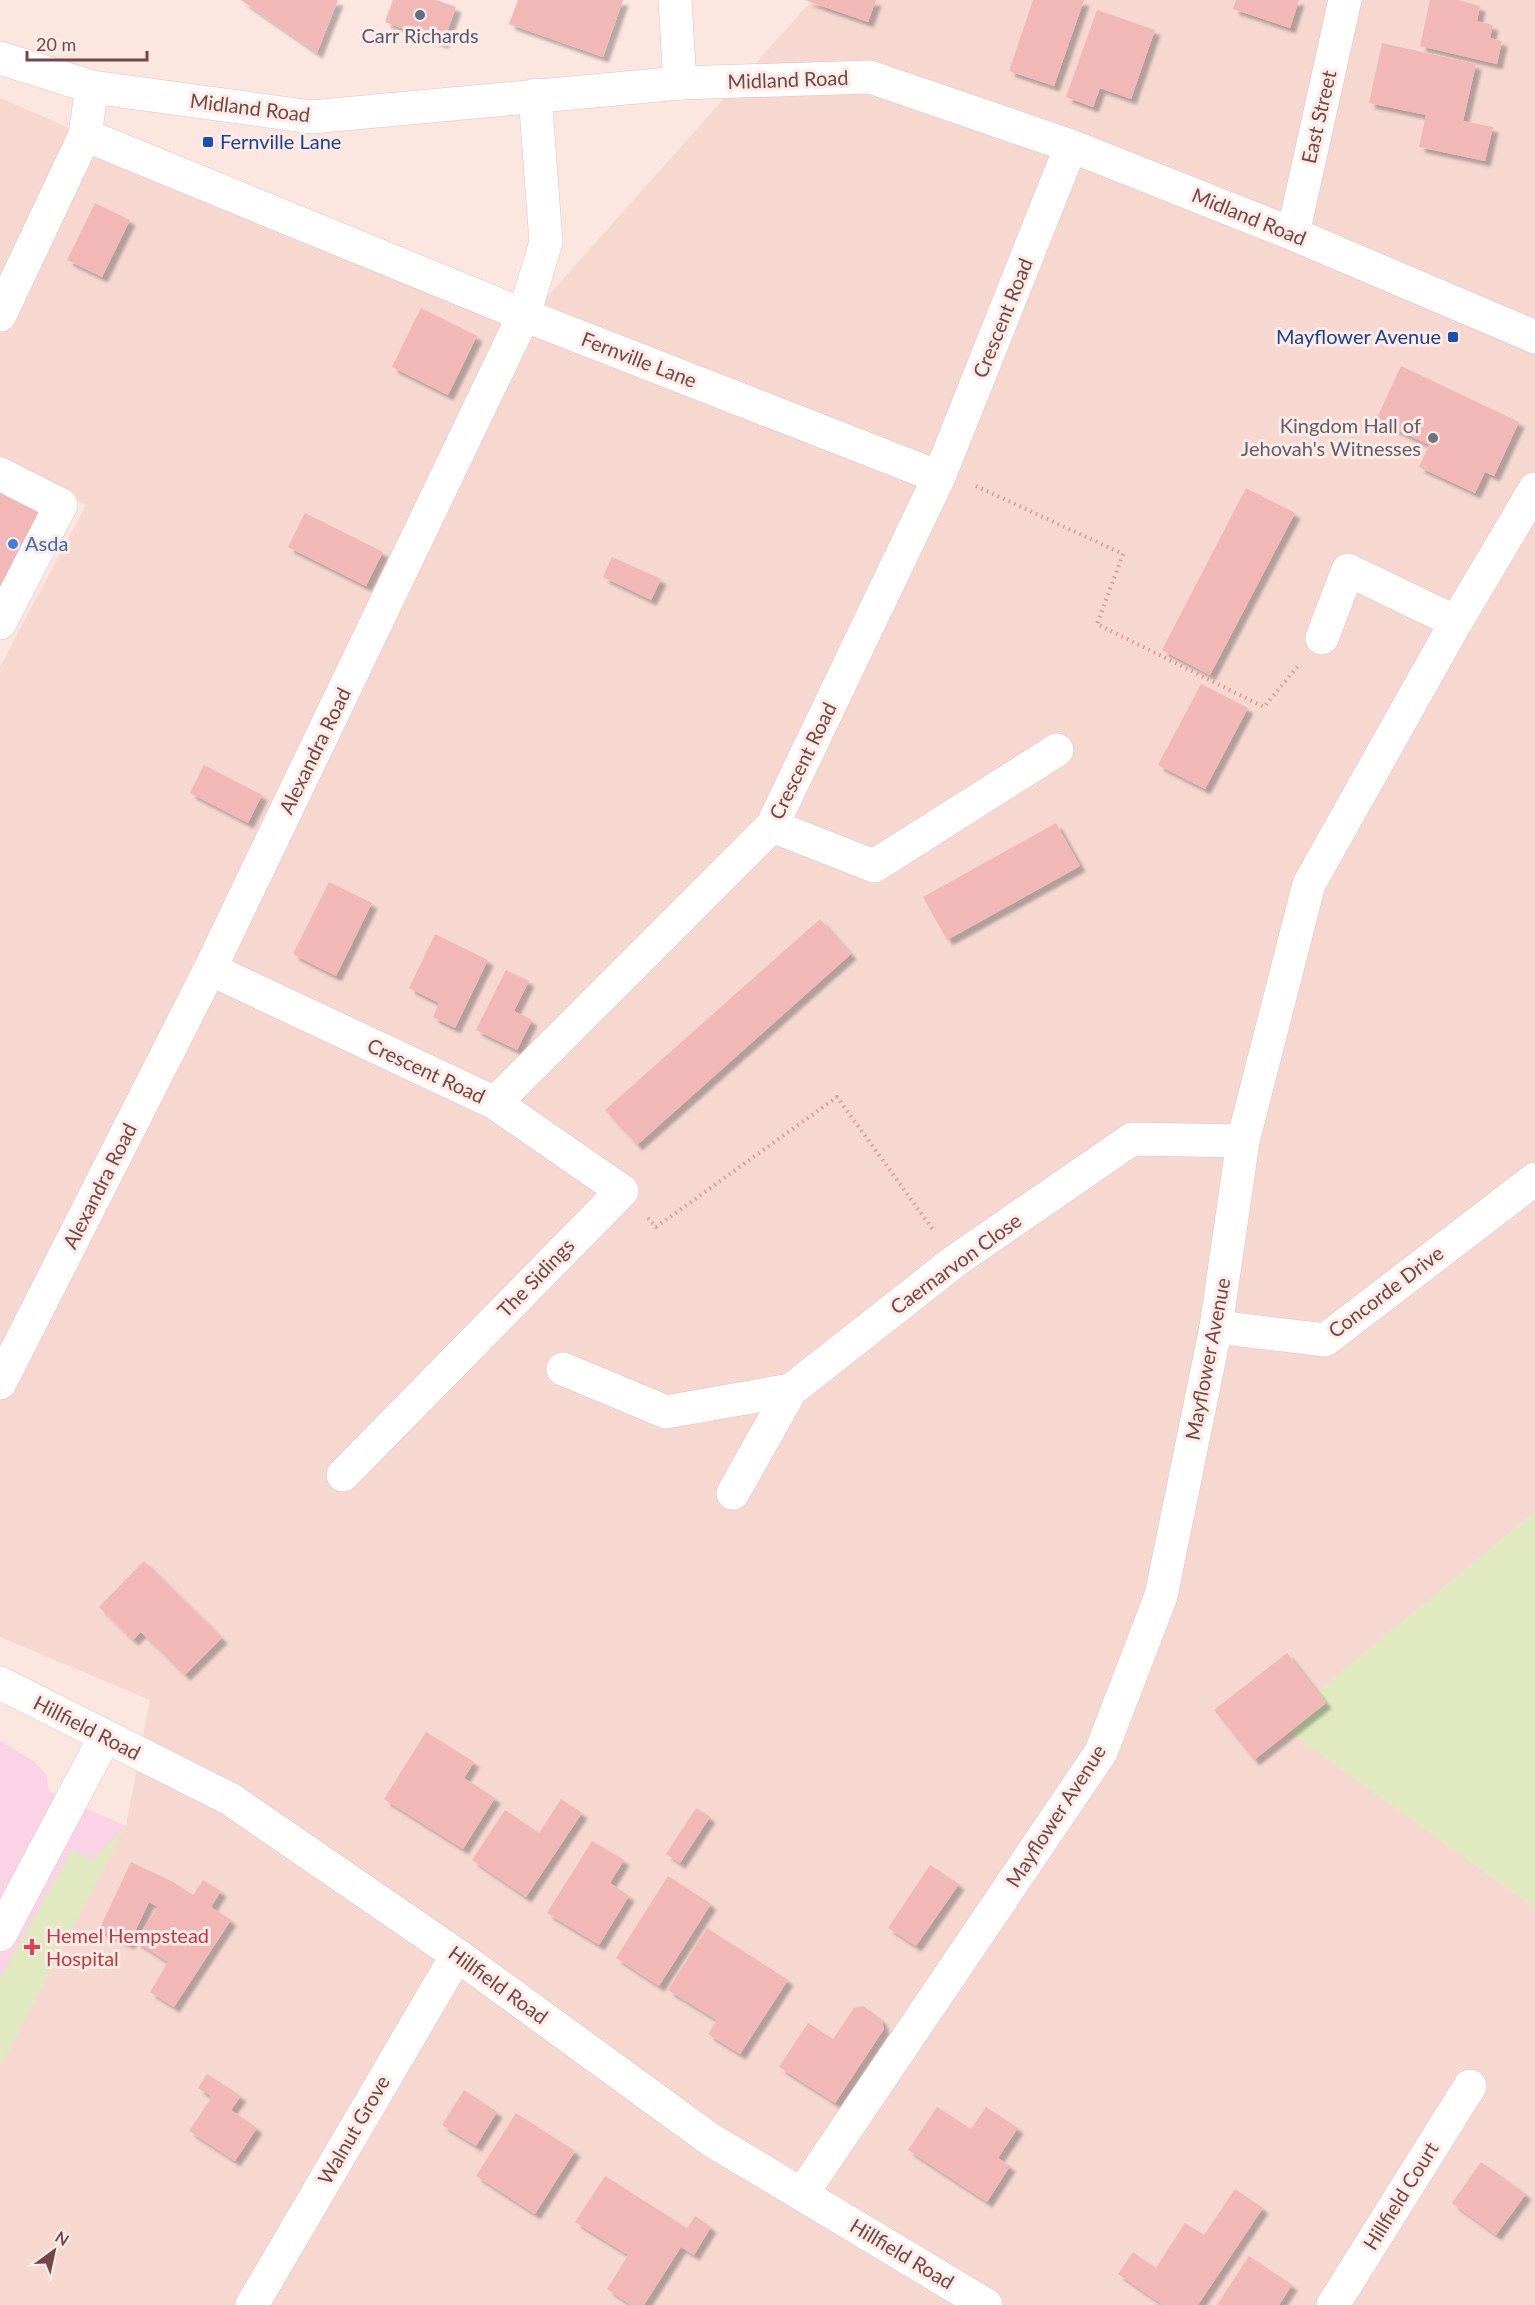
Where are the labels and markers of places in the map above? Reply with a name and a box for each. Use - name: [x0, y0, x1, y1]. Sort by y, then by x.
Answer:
- marker: Carr Richards: [413, 8, 427, 22]
- place label: Carr Richards: [361, 23, 479, 47]
- place label: Fernville Lane: [220, 129, 341, 153]
- marker: Fernville Lane: [201, 135, 215, 149]
- place label: Mayflower Avenue: [1276, 324, 1441, 348]
- marker: Mayflower Avenue: [1446, 330, 1460, 344]
- place label: Kingdom Hall of Jehovah's Witnesses: [1241, 413, 1421, 460]
- marker: Kingdom Hall of Jehovah's Witnesses: [1426, 431, 1440, 445]
- place label: Asda: [25, 531, 68, 555]
- marker: Asda: [6, 537, 20, 551]
- place label: Hemel Hempstead Hospital: [46, 1923, 209, 1970]
- marker: Hemel Hempstead Hospital: [23, 1938, 41, 1956]

